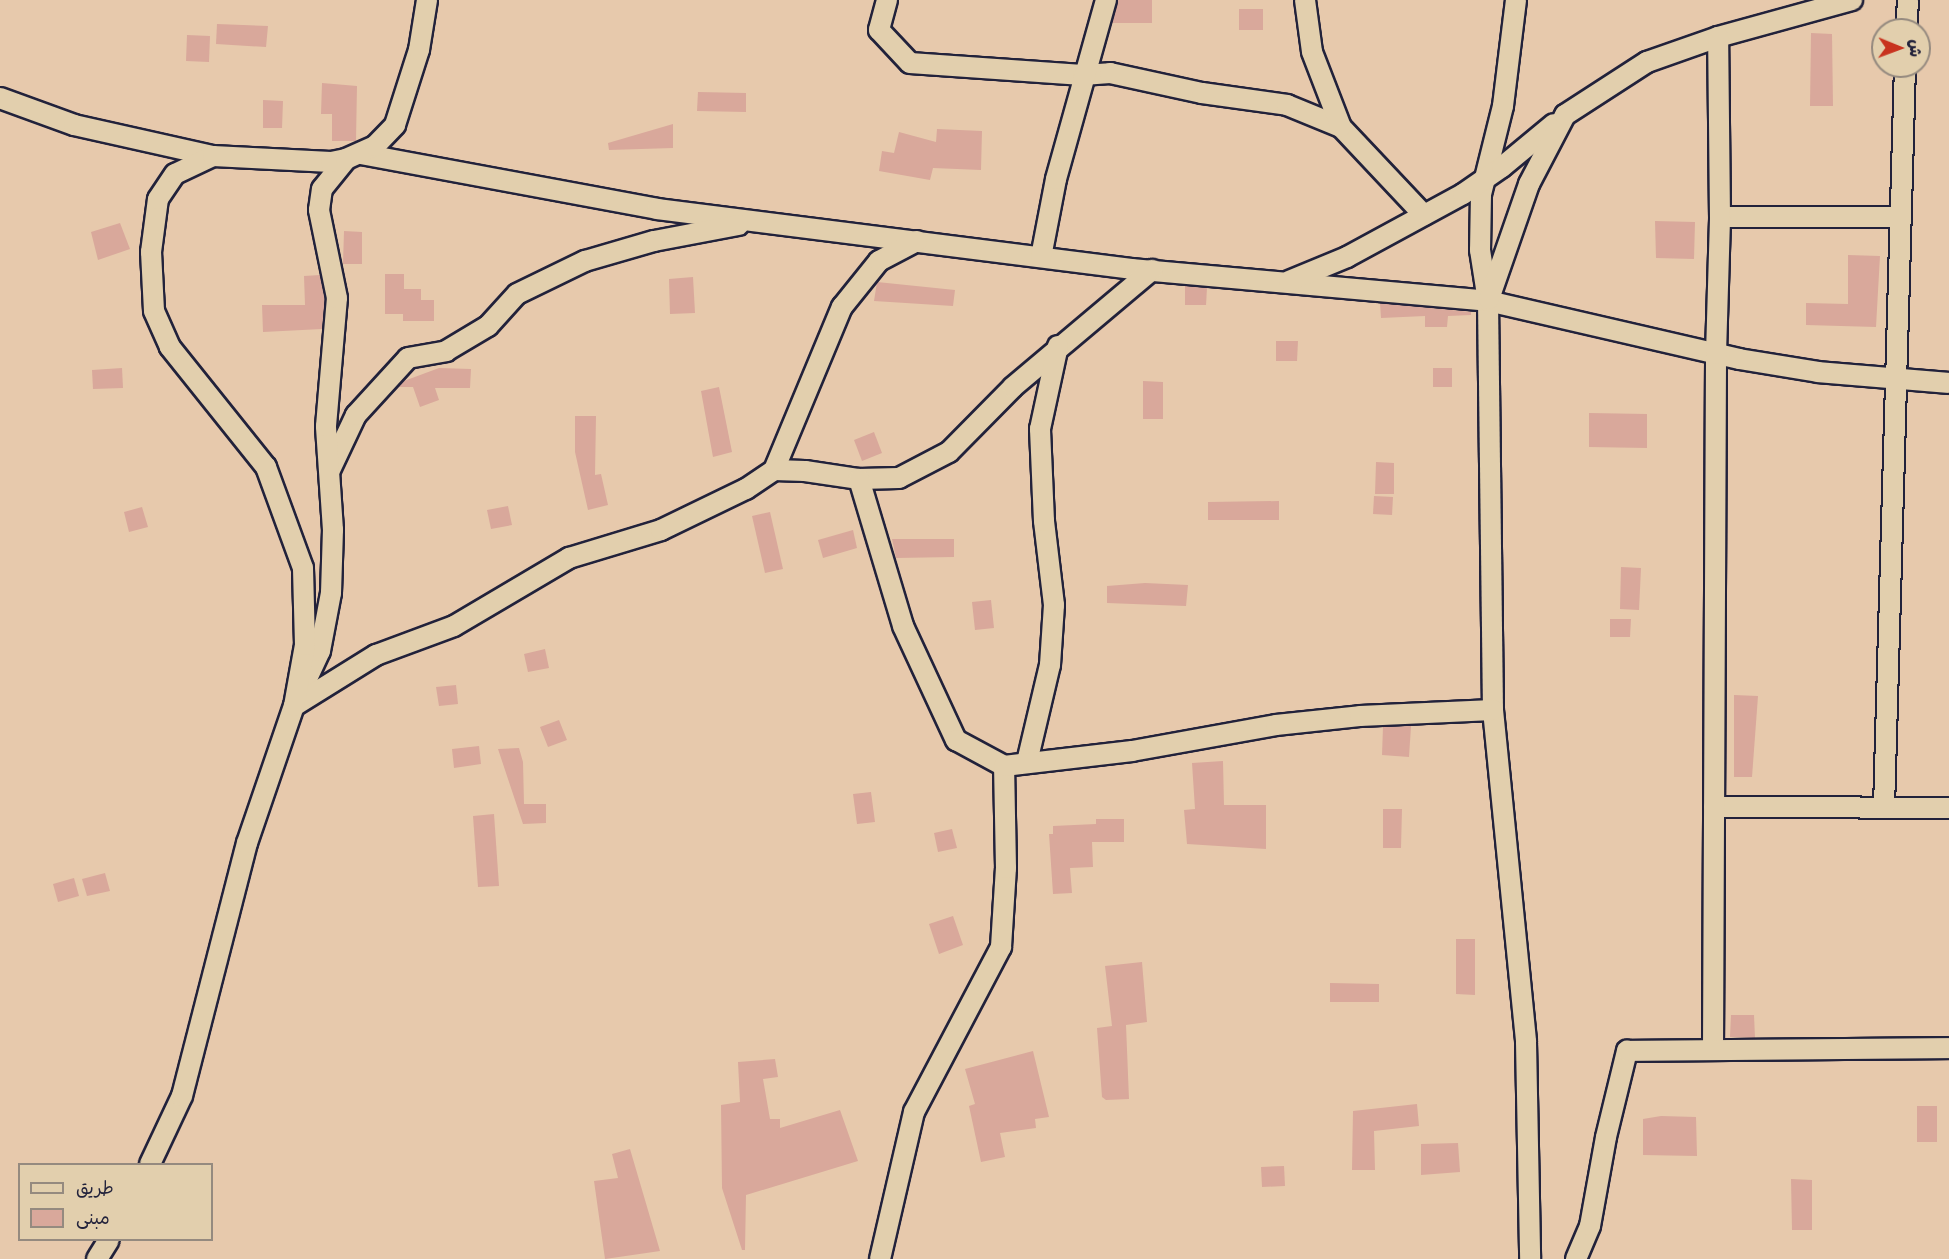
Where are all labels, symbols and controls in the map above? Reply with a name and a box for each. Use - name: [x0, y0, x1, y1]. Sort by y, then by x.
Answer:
- north arrow: [1871, 18, 1931, 78]
- text: ش: [1905, 39, 1929, 57]
- legend: [18, 1163, 213, 1241]
- text: طريق: [76, 1173, 114, 1200]
- text: مبنى: [76, 1203, 110, 1230]

